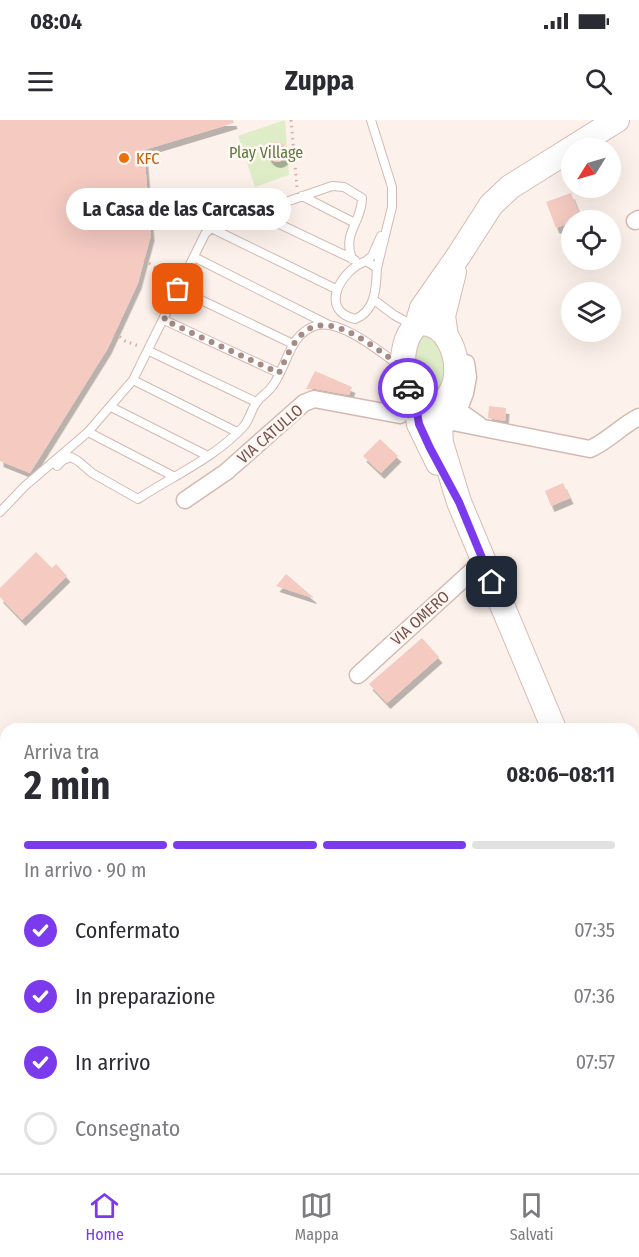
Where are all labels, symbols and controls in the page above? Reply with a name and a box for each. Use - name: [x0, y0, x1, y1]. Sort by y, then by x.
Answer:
- text: 08:04: [30, 8, 82, 35]
- icon: menu: [24, 65, 57, 98]
- text: Zuppa: [285, 65, 354, 97]
- icon: search: [582, 65, 615, 98]
- north arrow: [561, 138, 621, 198]
- map controls: [561, 138, 621, 342]
- park label: Play Village: [229, 143, 303, 162]
- place label: KFC: [136, 149, 159, 168]
- marker: KFC: [117, 151, 131, 165]
- callout: La Casa de las Carcasas: [66, 187, 290, 229]
- text: La Casa de las Carcasas: [82, 197, 275, 221]
- button: locate: [561, 210, 621, 270]
- pin: [152, 263, 203, 314]
- icon: bag: [161, 272, 194, 305]
- button: layers: [561, 282, 621, 342]
- courier: [378, 358, 438, 418]
- icon: car: [392, 372, 425, 405]
- street label: VIA CATULLO: [233, 400, 307, 468]
- pin: [466, 556, 517, 607]
- icon: home: [475, 565, 508, 598]
- street label: VIA OMERO: [387, 587, 453, 649]
- text: Arriva tra: [24, 740, 99, 764]
- text: 08:06–08:11: [506, 761, 615, 788]
- text: 2 min: [24, 763, 110, 809]
- text: In arrivo · 90 m: [24, 858, 146, 882]
- icon: check: [24, 914, 57, 947]
- text: Confermato: [75, 917, 180, 944]
- text: 07:35: [574, 918, 615, 942]
- icon: check: [24, 980, 57, 1013]
- text: In preparazione: [75, 983, 216, 1010]
- text: 07:36: [573, 984, 615, 1008]
- icon: check: [24, 1046, 57, 1079]
- text: In arrivo: [75, 1049, 150, 1076]
- text: 07:57: [576, 1050, 615, 1074]
- text: Consegnato: [75, 1115, 180, 1142]
- tab: Home: [86, 1189, 124, 1244]
- tab: Mappa: [295, 1189, 339, 1244]
- tab: Salvati: [510, 1189, 553, 1244]

